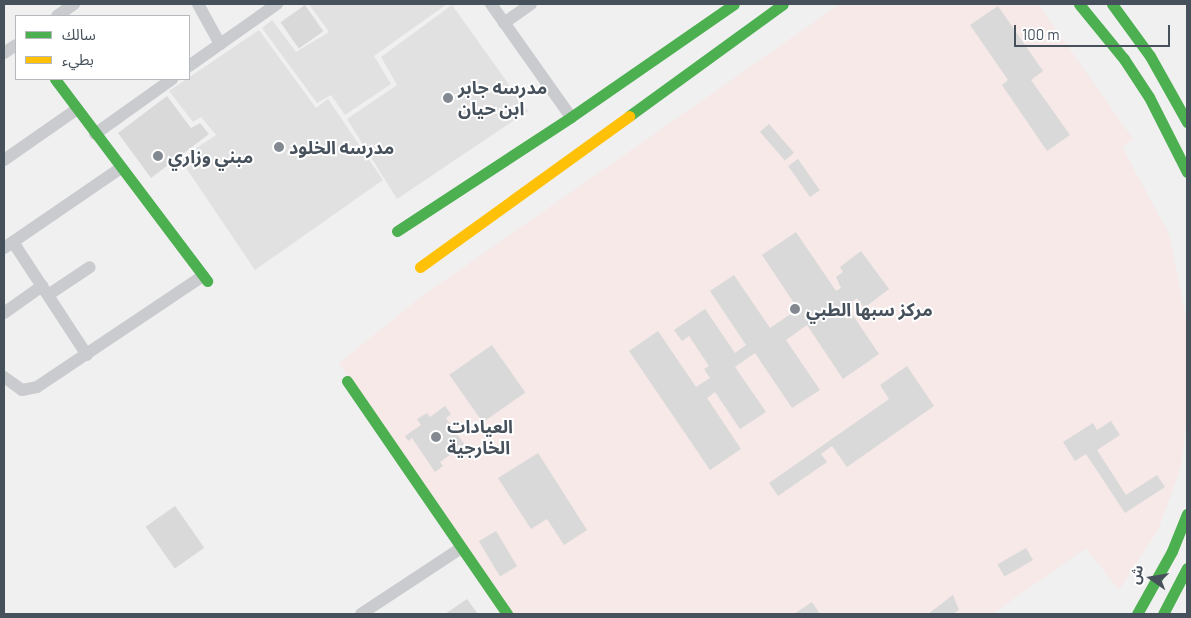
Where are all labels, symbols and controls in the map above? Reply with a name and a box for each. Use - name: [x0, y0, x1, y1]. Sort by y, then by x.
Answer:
- legend: [15, 15, 190, 80]
- scale bar: [1016, 15, 1172, 47]
- text: سالك: [62, 25, 96, 43]
- text: 100 m: [1022, 25, 1060, 43]
- text: بطيء: [62, 50, 94, 68]
- place label: مدرسه جابر ابن حيان: [458, 77, 547, 120]
- marker: مدرسه جابر ابن حيان: [442, 92, 454, 104]
- place label: مدرسه الخلود: [289, 136, 394, 158]
- marker: مدرسه الخلود: [273, 141, 285, 153]
- place label: مبني وزاري: [168, 145, 253, 167]
- marker: مبني وزاري: [152, 150, 164, 162]
- place label: مركز سبها الطبي: [806, 298, 933, 320]
- marker: مركز سبها الطبي: [788, 302, 802, 316]
- place label: العيادات الخارجية: [447, 416, 513, 458]
- marker: العيادات الخارجية: [429, 430, 443, 444]
- north arrow: [1126, 553, 1176, 603]
- text: ش: [1125, 563, 1146, 586]

